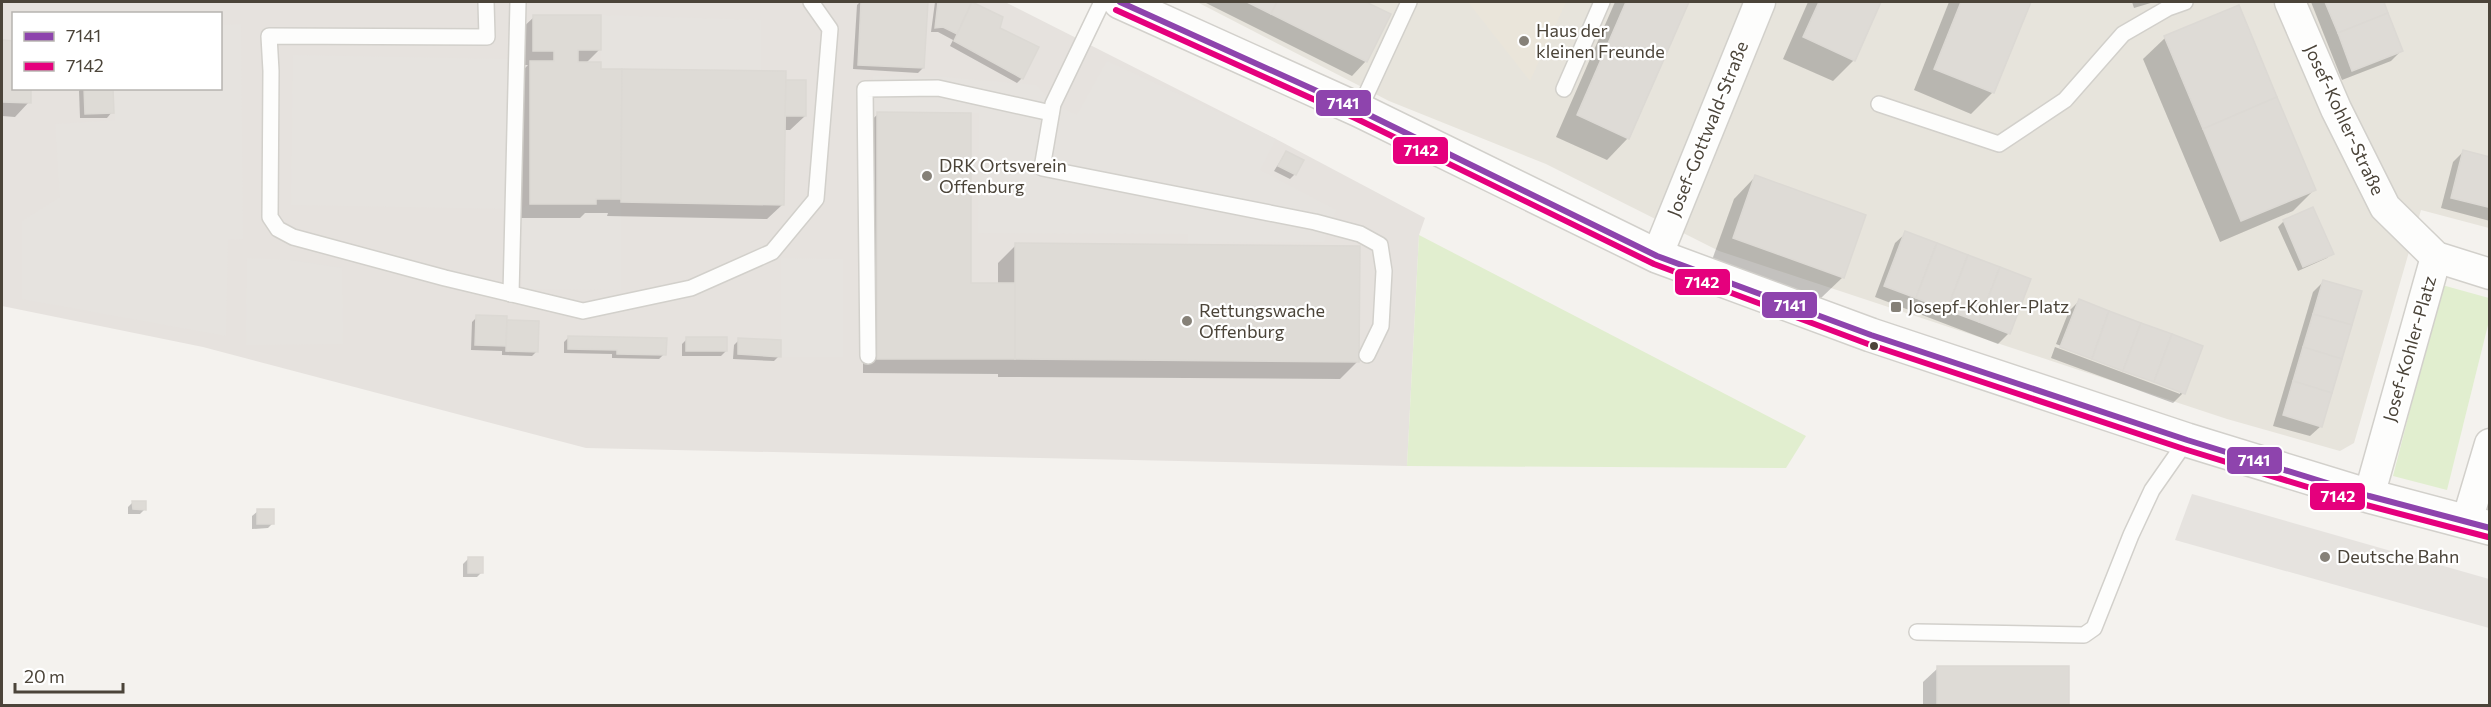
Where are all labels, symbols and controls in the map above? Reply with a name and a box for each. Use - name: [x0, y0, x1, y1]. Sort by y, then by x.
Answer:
- legend: [12, 12, 222, 90]
- place label: Haus der kleinen Freunde: [1536, 19, 1665, 62]
- text: 7141: [66, 24, 101, 46]
- marker: Haus der kleinen Freunde: [1517, 34, 1531, 48]
- street label: Josef-Gottwald-Straße: [1662, 38, 1752, 219]
- street label: Josef-Kohler-Straße: [2300, 41, 2389, 198]
- text: 7142: [66, 54, 104, 76]
- line badge: 7141: [1315, 89, 1372, 117]
- text: 7141: [1327, 93, 1359, 112]
- line badge: 7142: [1392, 136, 1449, 165]
- text: 7142: [1404, 140, 1438, 159]
- place label: DRK Ortsverein Offenburg: [939, 154, 1067, 197]
- marker: DRK Ortsverein Offenburg: [920, 169, 934, 183]
- line badge: 7142: [1674, 268, 1731, 296]
- text: 7142: [1685, 272, 1719, 291]
- street label: Josef-Kohler-Platz: [2378, 273, 2440, 424]
- line badge: 7141: [1761, 291, 1818, 319]
- text: 7141: [1774, 295, 1806, 314]
- place label: Josepf-Kohler-Platz: [1908, 295, 2069, 317]
- place label: Rettungswache Offenburg: [1199, 299, 1325, 342]
- marker: Josepf-Kohler-Platz: [1889, 300, 1903, 314]
- marker: Rettungswache Offenburg: [1180, 314, 1194, 328]
- unlabelled marker: [1868, 340, 1880, 352]
- line badge: 7141: [2226, 446, 2283, 475]
- text: 7141: [2238, 450, 2270, 469]
- line badge: 7142: [2309, 482, 2366, 511]
- text: 7142: [2321, 486, 2355, 505]
- place label: Deutsche Bahn: [2337, 545, 2459, 567]
- marker: Deutsche Bahn: [2318, 550, 2332, 564]
- scale bar: [15, 656, 123, 694]
- text: 20 m: [24, 665, 65, 687]

